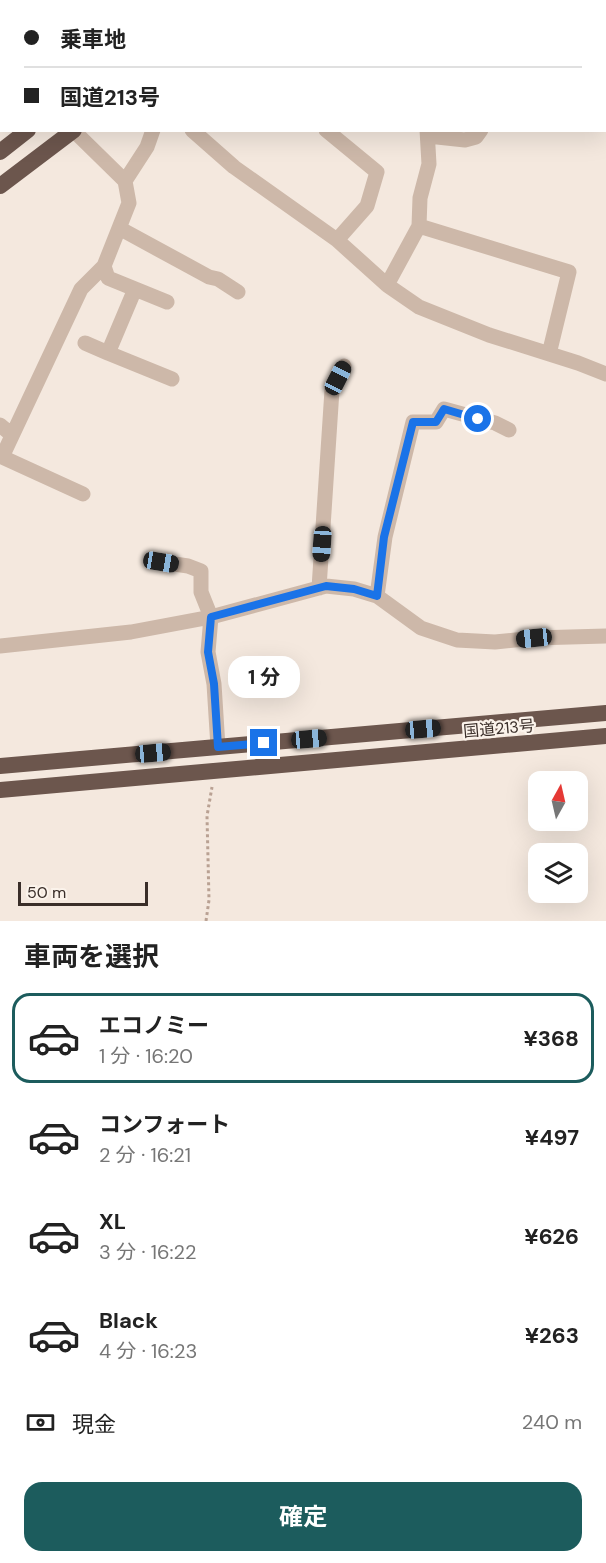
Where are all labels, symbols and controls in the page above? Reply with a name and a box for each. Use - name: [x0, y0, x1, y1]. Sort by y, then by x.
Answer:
- text: 乗車地: [60, 25, 126, 54]
- text: 国道213号: [60, 83, 160, 112]
- car: [322, 358, 354, 398]
- route start: [464, 405, 491, 432]
- car: [312, 525, 332, 563]
- car: [142, 550, 180, 574]
- car: [515, 627, 553, 649]
- callout: 1 分: [228, 656, 300, 698]
- text: 1 分: [248, 664, 280, 690]
- street label: 国道213号: [462, 715, 536, 742]
- car: [404, 718, 442, 740]
- car: [290, 728, 328, 750]
- route end: [250, 729, 277, 756]
- car: [134, 742, 172, 764]
- north arrow: [528, 771, 588, 831]
- map controls: [528, 771, 588, 903]
- button: layers: [528, 843, 588, 903]
- scale bar: [18, 879, 148, 906]
- text: 50 m: [27, 882, 66, 903]
- text: 車両を選択: [24, 939, 159, 974]
- icon: car: [27, 1011, 81, 1065]
- text: エコノミー: [99, 1011, 209, 1040]
- text: ¥368: [524, 1024, 579, 1053]
- text: 1 分 · 16:20: [99, 1043, 193, 1069]
- icon: car: [27, 1110, 81, 1164]
- text: コンフォート: [99, 1110, 230, 1139]
- text: ¥497: [525, 1123, 579, 1152]
- text: 2 分 · 16:21: [99, 1142, 191, 1168]
- text: XL: [99, 1207, 126, 1236]
- icon: car: [27, 1209, 81, 1263]
- text: ¥626: [524, 1222, 579, 1251]
- text: 3 分 · 16:22: [99, 1239, 197, 1265]
- text: Black: [99, 1306, 158, 1335]
- icon: car: [27, 1308, 81, 1362]
- text: ¥263: [525, 1321, 579, 1350]
- text: 4 分 · 16:23: [99, 1338, 197, 1364]
- icon: cash: [24, 1406, 57, 1439]
- text: 240 m: [522, 1409, 582, 1435]
- text: 現金: [72, 1410, 116, 1439]
- button: 確定: [24, 1482, 582, 1551]

